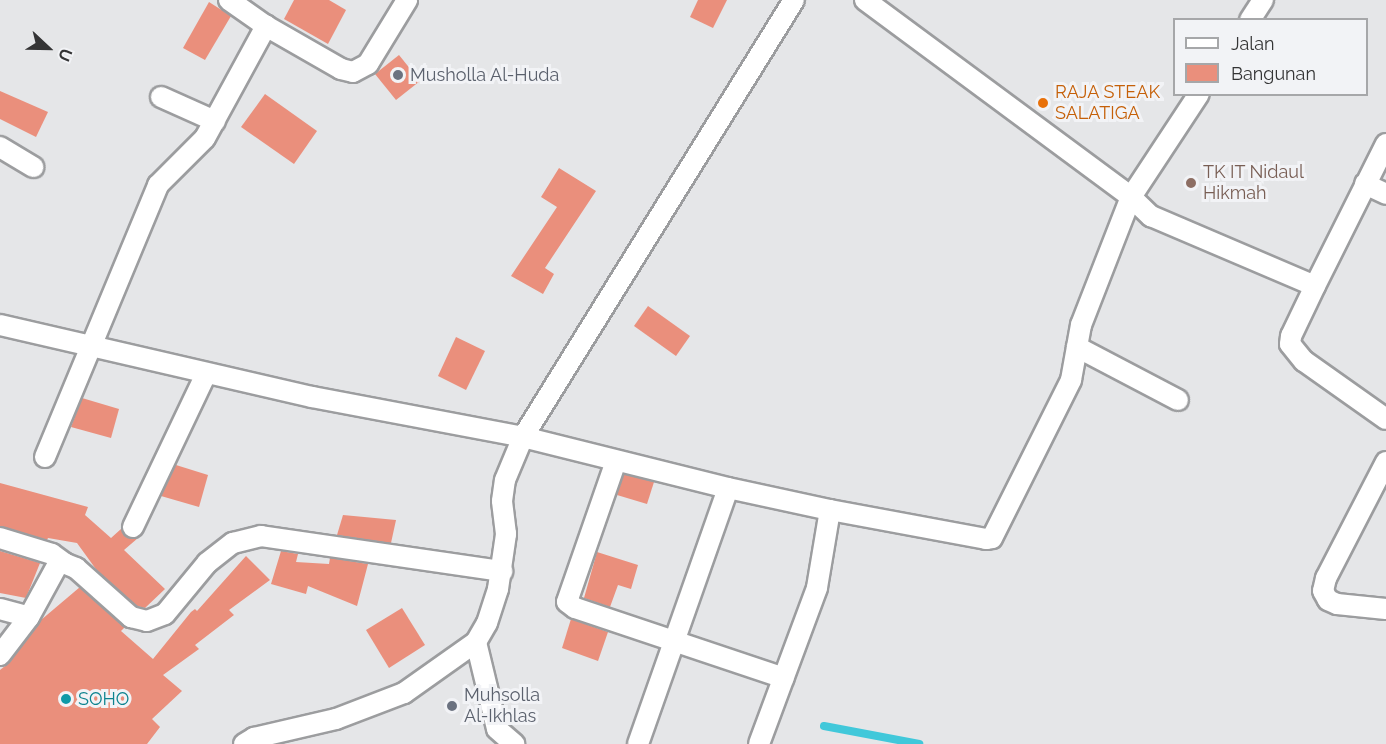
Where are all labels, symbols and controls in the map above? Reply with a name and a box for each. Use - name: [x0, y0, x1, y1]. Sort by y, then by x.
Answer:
- north arrow: [18, 18, 78, 78]
- legend: [1173, 18, 1368, 96]
- text: Jalan: [1231, 33, 1275, 54]
- text: U: [54, 46, 76, 64]
- text: Bangunan: [1231, 63, 1316, 84]
- place label: Musholla Al-Huda: [410, 64, 560, 86]
- marker: Musholla Al-Huda: [391, 68, 405, 82]
- place label: RAJA STEAK SALATIGA: [1055, 82, 1161, 124]
- marker: RAJA STEAK SALATIGA: [1036, 96, 1050, 110]
- place label: TK IT Nidaul Hikmah: [1203, 162, 1305, 204]
- marker: TK IT Nidaul Hikmah: [1184, 176, 1198, 190]
- place label: Muhsolla Al-Ikhlas: [464, 685, 540, 728]
- place label: SOHO: [78, 688, 129, 710]
- marker: SOHO: [59, 692, 73, 706]
- marker: Muhsolla Al-Ikhlas: [445, 699, 459, 713]

